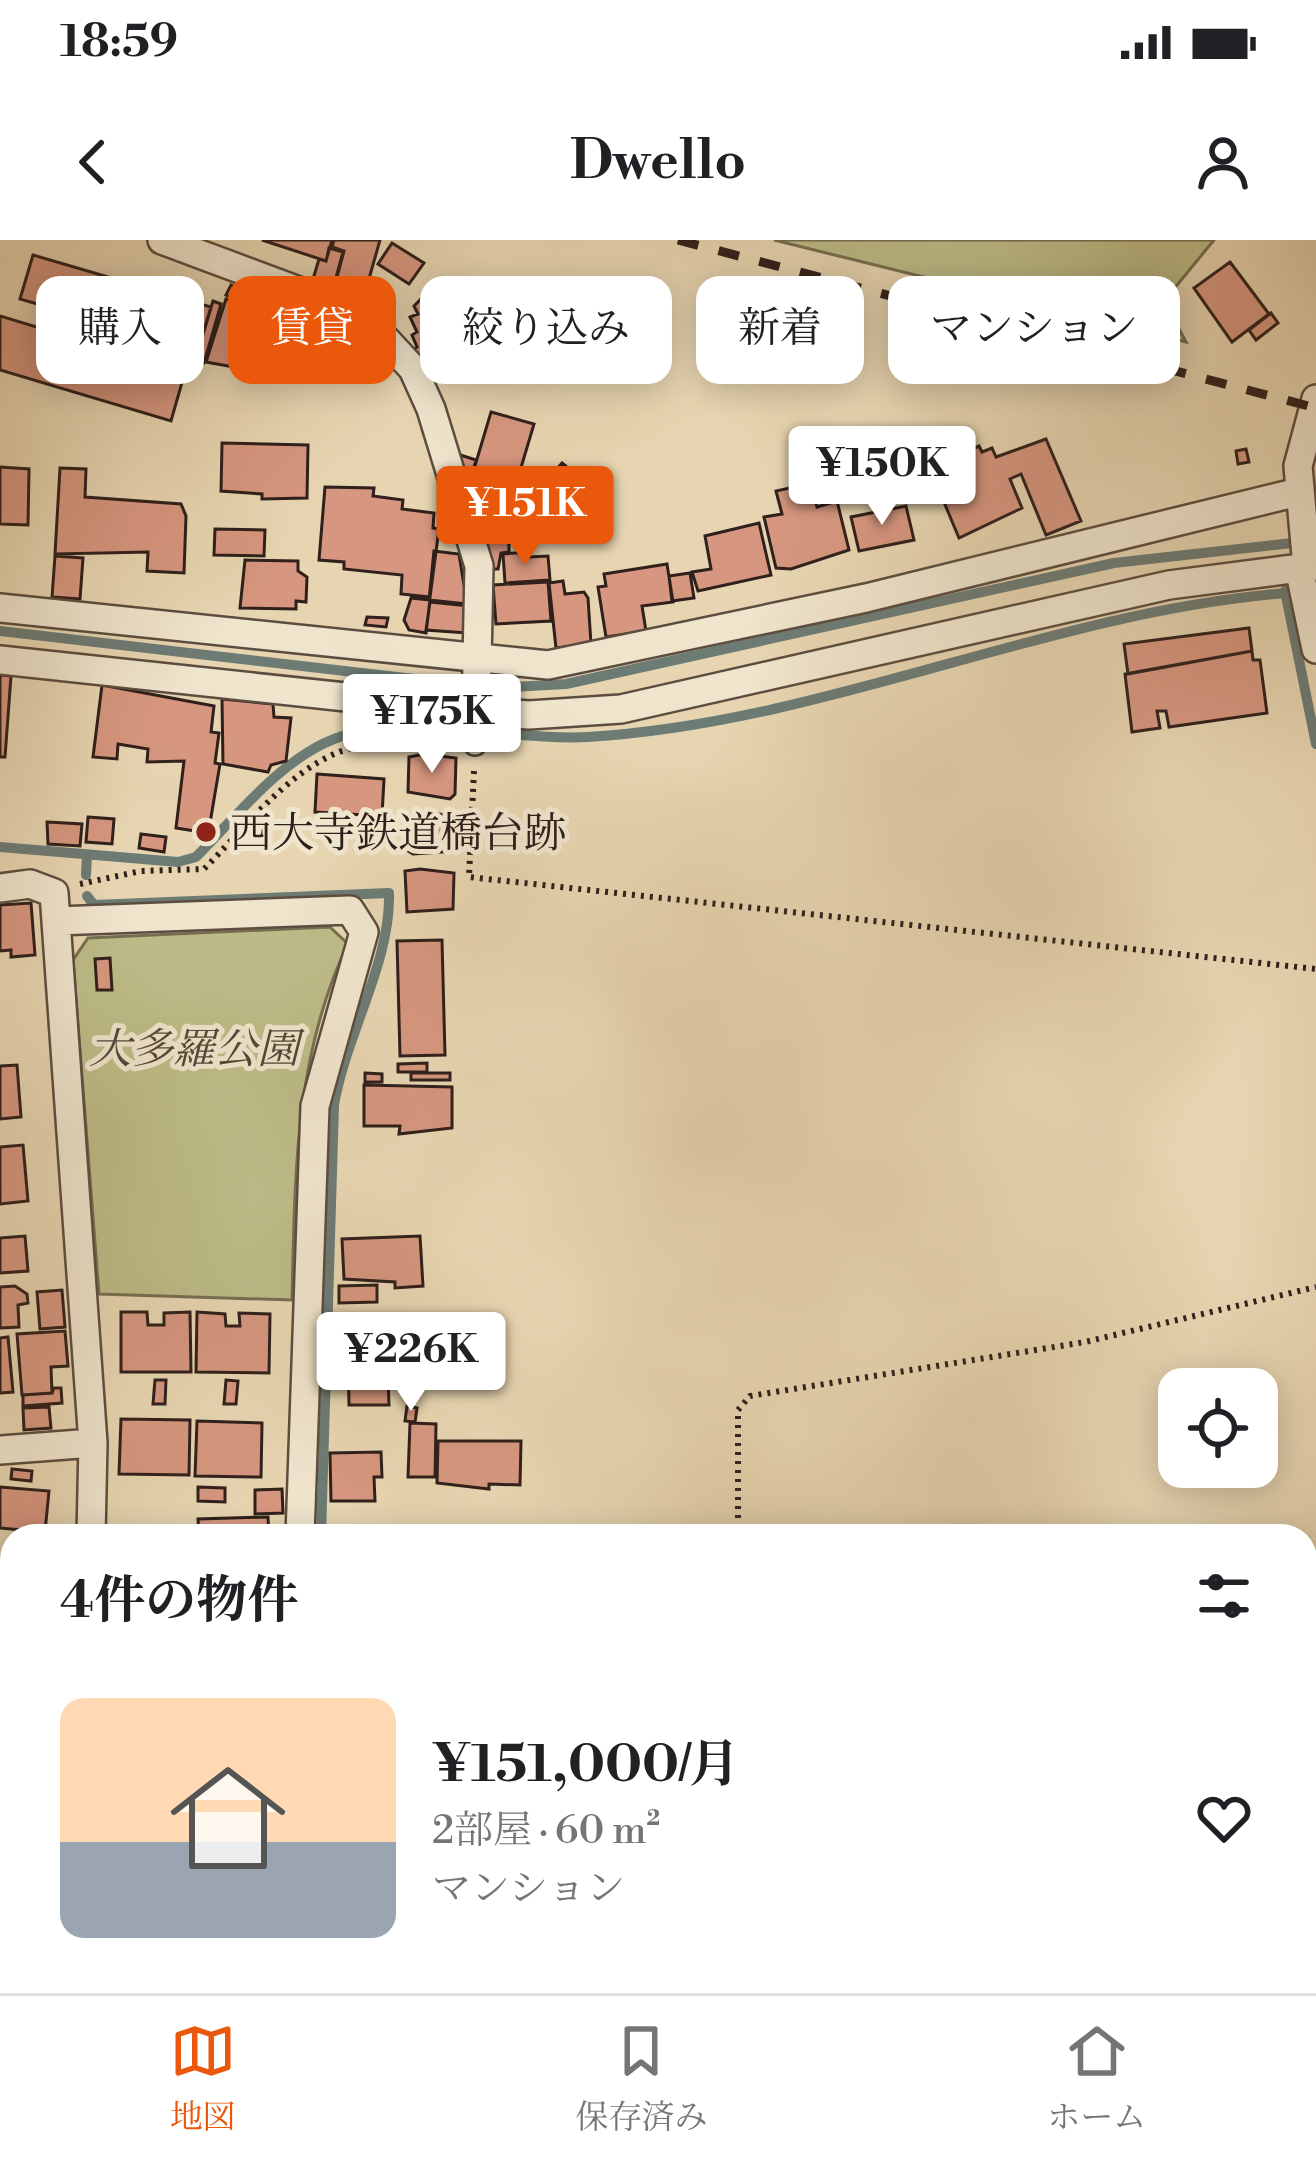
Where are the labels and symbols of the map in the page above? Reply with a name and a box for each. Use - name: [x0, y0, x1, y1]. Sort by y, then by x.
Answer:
- pin: ¥150K: [798, 426, 966, 528]
- pin: ¥151K: [441, 466, 609, 568]
- pin: ¥175K: [348, 674, 516, 776]
- place label: 西大寺鉄道橋台跡: [230, 808, 566, 861]
- marker: 西大寺鉄道橋台跡: [193, 819, 219, 845]
- park label: 大多羅公園: [89, 1024, 305, 1077]
- pin: ¥226K: [327, 1312, 495, 1414]

